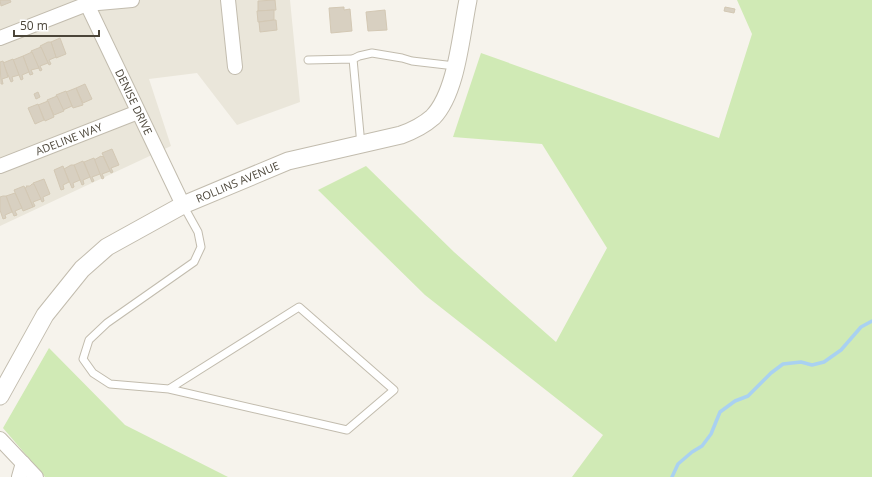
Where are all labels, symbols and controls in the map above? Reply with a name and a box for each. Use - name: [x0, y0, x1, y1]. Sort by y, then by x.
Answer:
- scale bar: [14, 12, 99, 38]
- text: 50 m: [20, 17, 48, 34]
- street label: DENISE DRIVE: [112, 66, 156, 137]
- street label: ADELINE WAY: [33, 118, 105, 158]
- street label: ROLLINS AVENUE: [193, 158, 281, 206]

